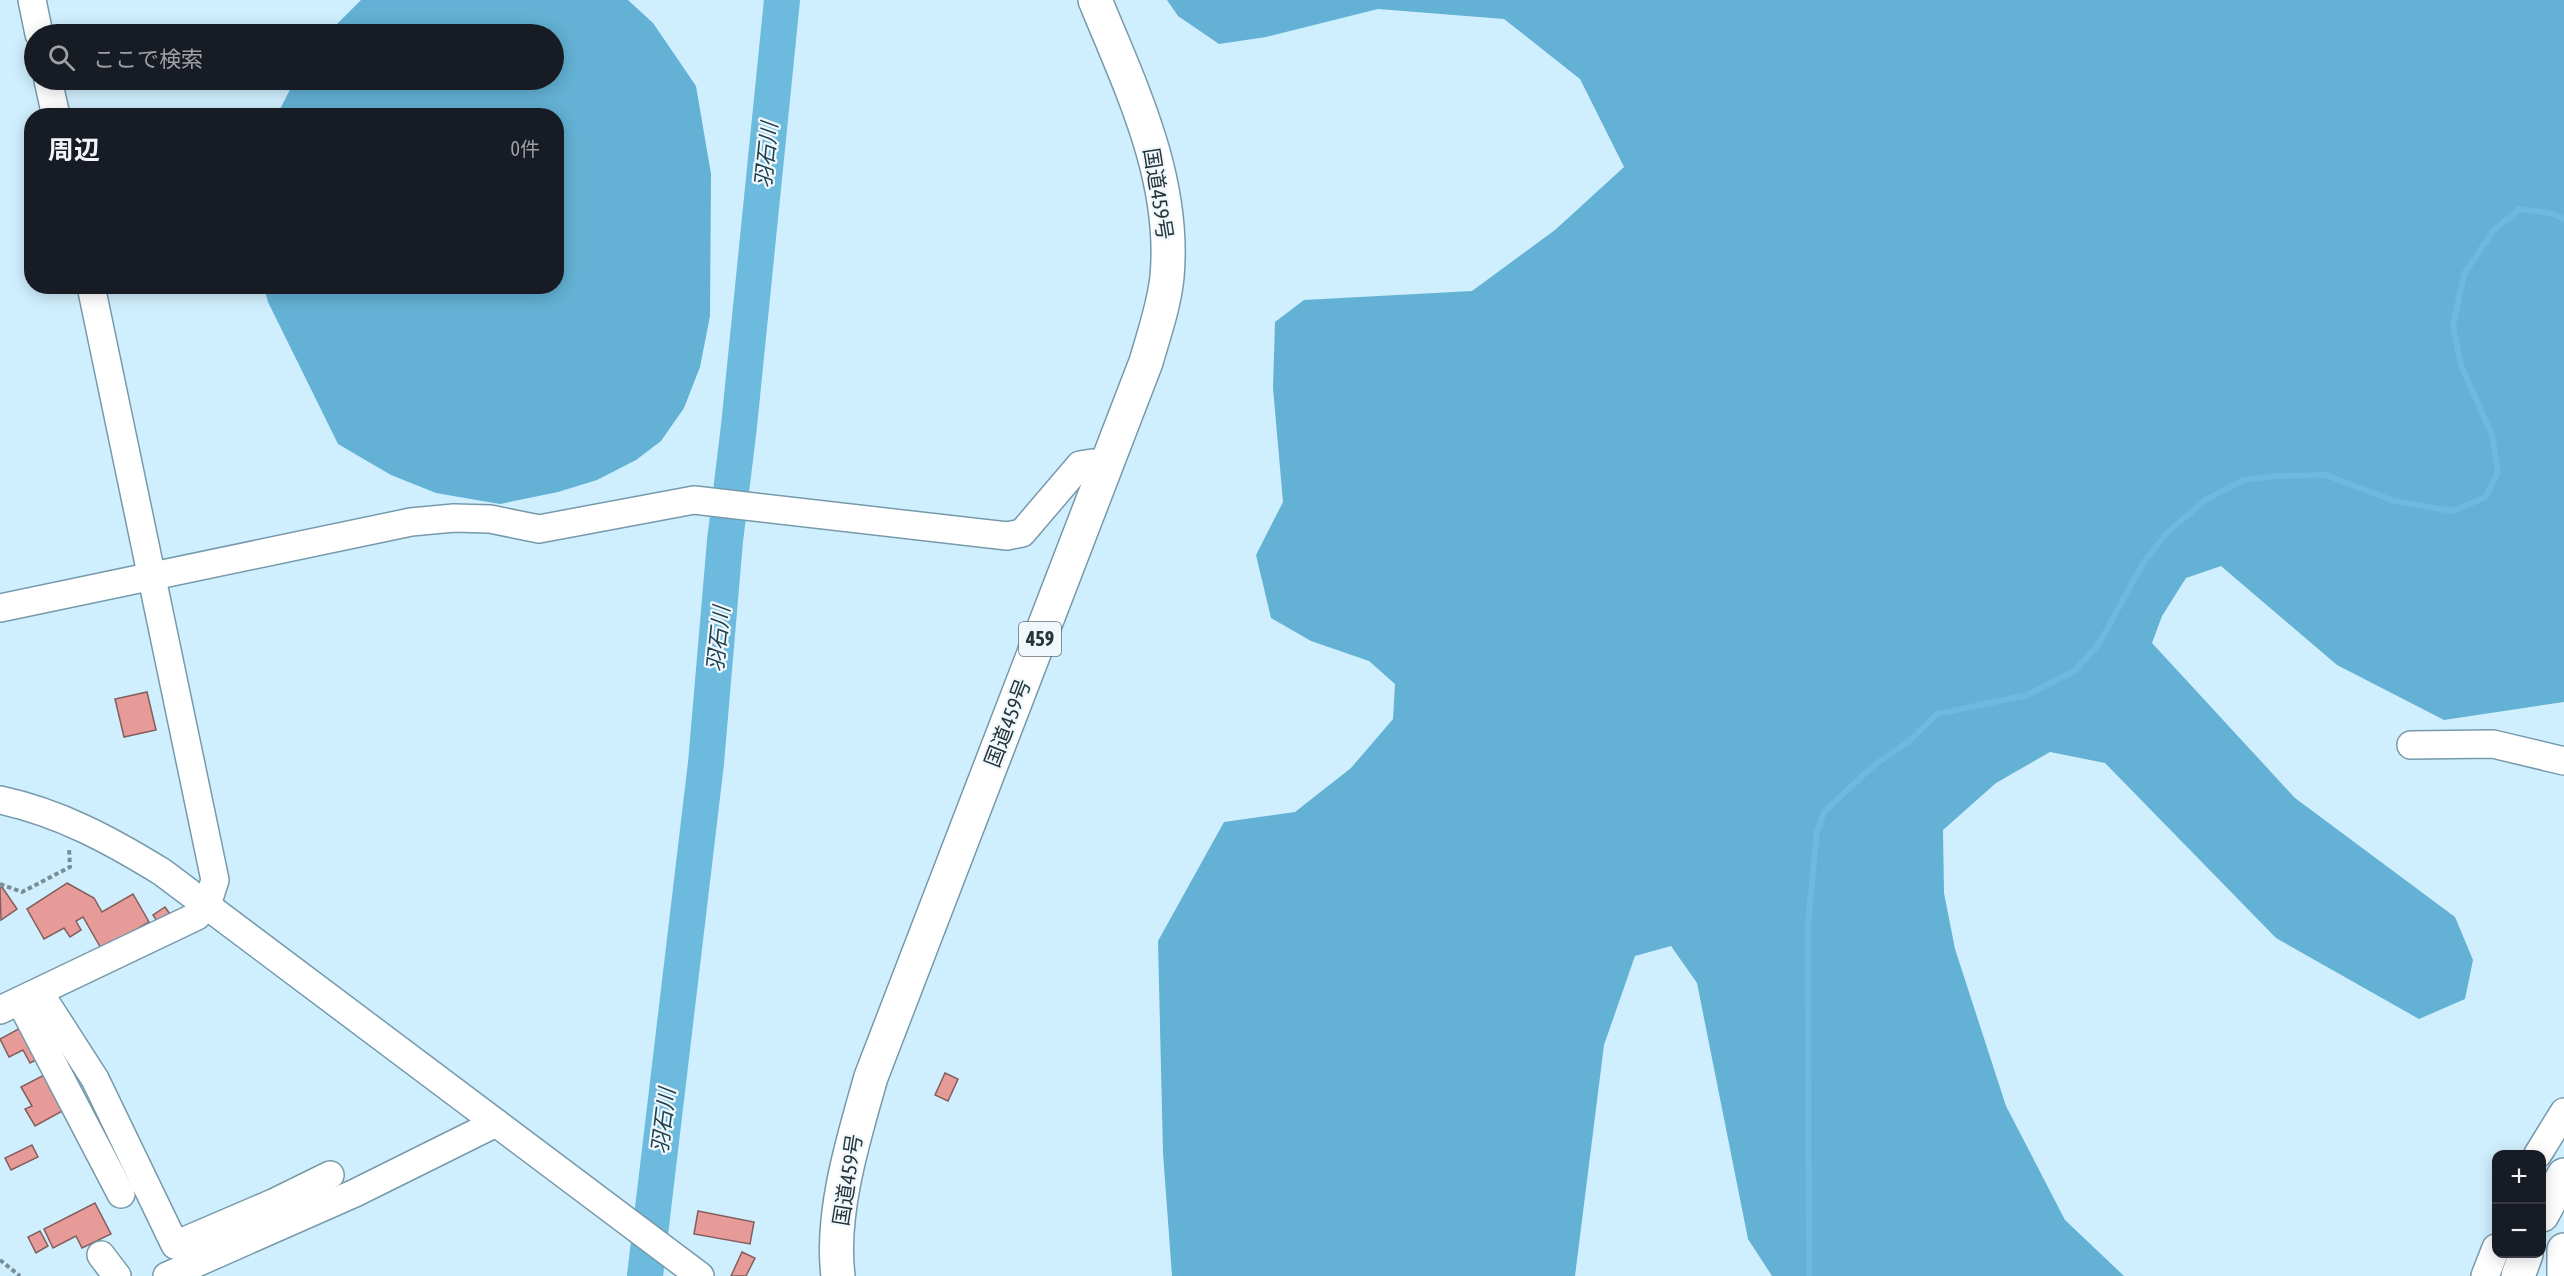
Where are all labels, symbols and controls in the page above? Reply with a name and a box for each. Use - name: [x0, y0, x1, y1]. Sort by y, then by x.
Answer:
- search box: [24, 24, 564, 90]
- icon: search: [45, 41, 78, 74]
- text: ここで検索: [93, 46, 203, 72]
- water label: 羽石川: [750, 119, 783, 189]
- text: 周辺: [48, 135, 100, 165]
- text: 0件: [511, 137, 540, 160]
- street label: 国道459号: [1140, 146, 1178, 241]
- water label: 羽石川: [702, 603, 735, 673]
- road number: 459: [1019, 622, 1061, 656]
- street label: 国道459号: [979, 675, 1035, 770]
- water label: 羽石川: [646, 1085, 680, 1155]
- street label: 国道459号: [828, 1132, 866, 1227]
- map controls: [2492, 1150, 2546, 1258]
- button: +: [2492, 1150, 2546, 1204]
- button: −: [2492, 1204, 2546, 1258]

